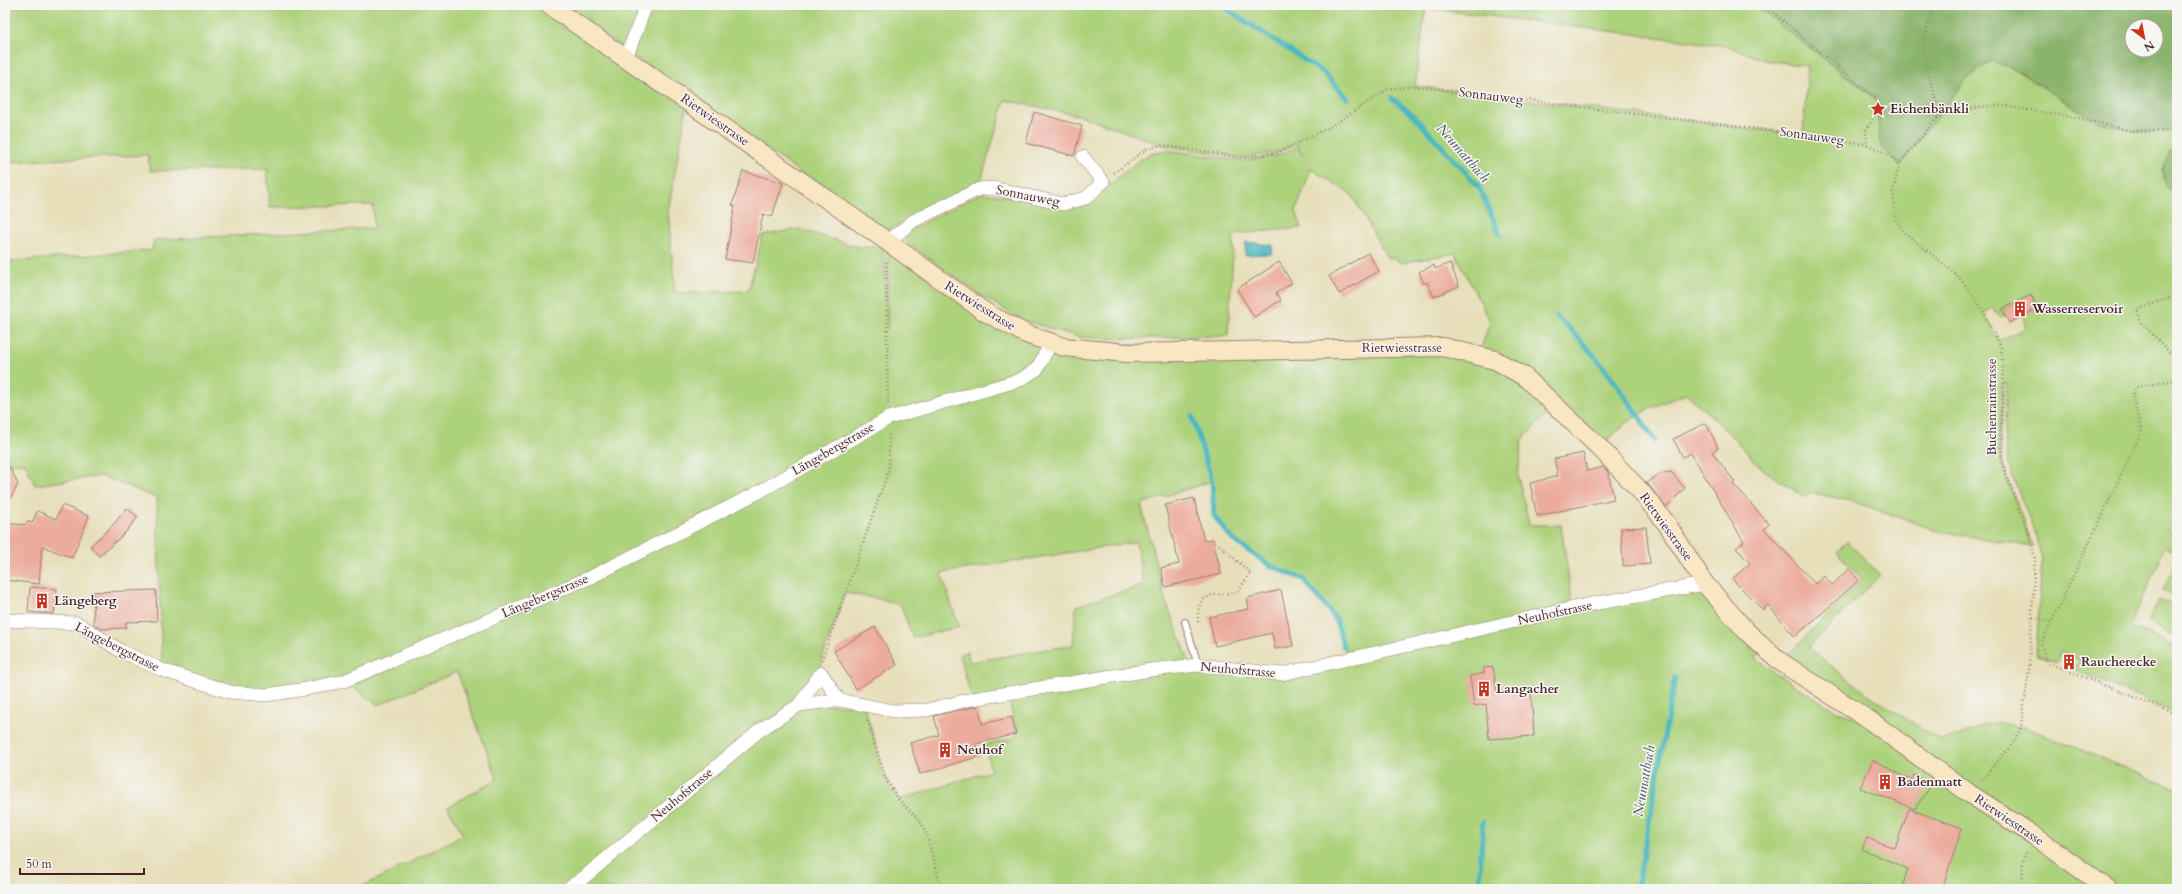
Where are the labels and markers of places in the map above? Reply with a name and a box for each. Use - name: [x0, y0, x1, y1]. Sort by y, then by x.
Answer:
- place icon: Eichenbänkli: [1869, 100, 1887, 118]
- place label: Eichenbänkli: [1890, 100, 1969, 118]
- building icon: Wasserreservoir: [2011, 300, 2029, 318]
- place label: Wasserreservoir: [2031, 300, 2124, 318]
- building icon: Längeberg: [33, 592, 51, 610]
- place label: Längeberg: [54, 592, 117, 610]
- building icon: Raucherecke: [2060, 653, 2078, 671]
- place label: Raucherecke: [2081, 653, 2156, 671]
- building icon: Langacher: [1475, 680, 1493, 698]
- place label: Langacher: [1496, 680, 1560, 698]
- building icon: Neuhof: [936, 741, 954, 759]
- place label: Neuhof: [957, 741, 1005, 759]
- building icon: Badenmatt: [1876, 773, 1894, 791]
- place label: Badenmatt: [1897, 773, 1962, 791]

